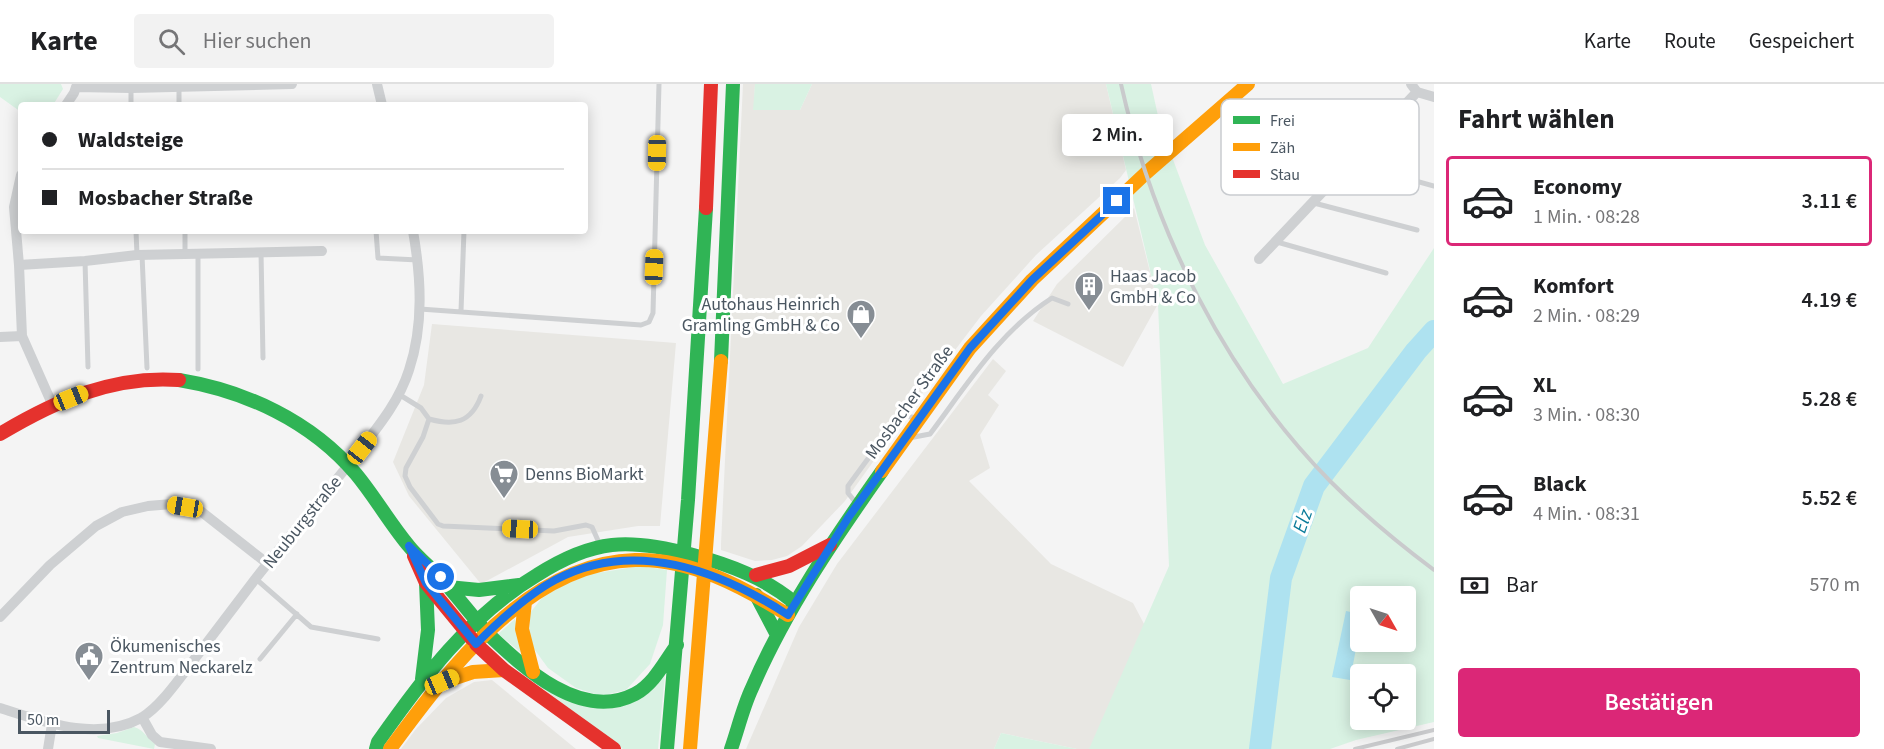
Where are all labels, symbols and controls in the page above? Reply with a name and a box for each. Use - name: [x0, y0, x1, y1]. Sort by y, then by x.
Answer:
- search box: [134, 14, 554, 68]
- text: Karte: [30, 21, 98, 61]
- icon: search: [155, 25, 188, 58]
- text: Hier suchen: [203, 25, 312, 57]
- text: Karte: [1584, 26, 1631, 56]
- text: Route: [1664, 26, 1716, 56]
- text: Gespeichert: [1749, 26, 1854, 56]
- legend: [1221, 99, 1419, 195]
- text: Fahrt wählen: [1458, 100, 1615, 139]
- text: Frei: [1270, 110, 1295, 132]
- callout: 2 Min.: [1062, 114, 1172, 156]
- text: 2 Min.: [1092, 121, 1143, 149]
- text: Waldsteige: [78, 124, 184, 156]
- car: [648, 135, 666, 171]
- text: Zäh: [1270, 137, 1295, 159]
- text: Stau: [1270, 164, 1300, 186]
- text: Economy: [1533, 171, 1622, 203]
- icon: car: [1461, 174, 1515, 228]
- text: Mosbacher Straße: [78, 182, 253, 214]
- text: 3.11 €: [1801, 185, 1857, 217]
- route end: [1103, 187, 1130, 214]
- text: 1 Min. · 08:28: [1533, 203, 1640, 231]
- car: [644, 249, 664, 285]
- place label: Haas Jacob GmbH & Co: [1110, 264, 1196, 310]
- building icon: Haas Jacob GmbH & Co: [1073, 270, 1105, 312]
- text: Komfort: [1533, 270, 1614, 302]
- icon: car: [1461, 273, 1515, 327]
- text: 4.19 €: [1801, 284, 1857, 316]
- place label: Autohaus Heinrich Gramling GmbH & Co: [682, 292, 840, 338]
- shop icon: Autohaus Heinrich Gramling GmbH & Co: [845, 298, 877, 340]
- text: 2 Min. · 08:29: [1533, 302, 1640, 330]
- street label: Mosbacher Straße: [860, 340, 959, 464]
- text: XL: [1533, 369, 1557, 401]
- icon: car: [1461, 372, 1515, 426]
- car: [51, 383, 91, 413]
- text: 5.28 €: [1801, 383, 1857, 415]
- text: 3 Min. · 08:30: [1533, 401, 1640, 429]
- car: [344, 428, 380, 468]
- supermarket icon: Denns BioMarkt: [488, 458, 520, 500]
- place label: Denns BioMarkt: [525, 462, 644, 487]
- text: Black: [1533, 468, 1587, 500]
- street label: Neuburgstraße: [257, 471, 348, 574]
- icon: car: [1461, 471, 1515, 525]
- text: 5.52 €: [1801, 482, 1857, 514]
- car: [166, 495, 204, 519]
- text: 4 Min. · 08:31: [1533, 500, 1640, 528]
- water label: Elz: [1286, 505, 1320, 537]
- car: [502, 519, 538, 539]
- route start: [427, 563, 454, 590]
- icon: cash: [1458, 569, 1491, 602]
- text: Bar: [1506, 569, 1538, 601]
- text: 570 m: [1810, 571, 1860, 599]
- north arrow: [1350, 586, 1416, 652]
- map controls: [1350, 586, 1416, 730]
- place label: Ökumenisches Zentrum Neckarelz: [110, 634, 253, 680]
- public building icon: Ökumenisches Zentrum Neckarelz: [73, 640, 105, 682]
- button: locate: [1350, 664, 1416, 730]
- car: [422, 667, 462, 697]
- button: Bestätigen: [1458, 668, 1860, 737]
- scale bar: [18, 707, 110, 734]
- text: 50 m: [27, 709, 59, 731]

